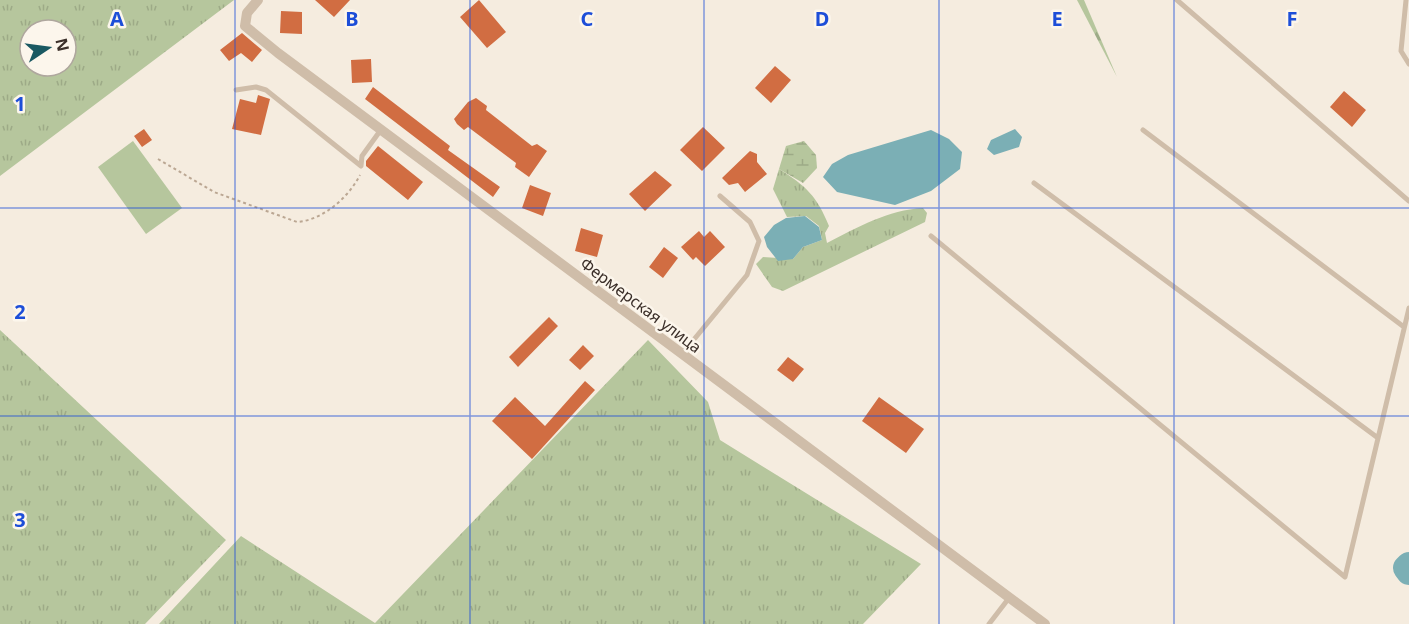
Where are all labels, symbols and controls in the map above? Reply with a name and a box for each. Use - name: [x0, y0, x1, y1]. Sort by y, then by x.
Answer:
- text: A: [110, 5, 124, 32]
- text: B: [345, 5, 359, 32]
- text: C: [581, 5, 594, 32]
- text: D: [815, 5, 829, 32]
- text: E: [1051, 5, 1063, 32]
- text: F: [1287, 5, 1297, 32]
- north arrow: [18, 18, 78, 78]
- text: N: [50, 36, 75, 53]
- text: 1: [14, 90, 26, 117]
- street label: Фермерская улица: [576, 252, 706, 358]
- text: 2: [14, 298, 26, 325]
- text: 3: [14, 506, 26, 533]

